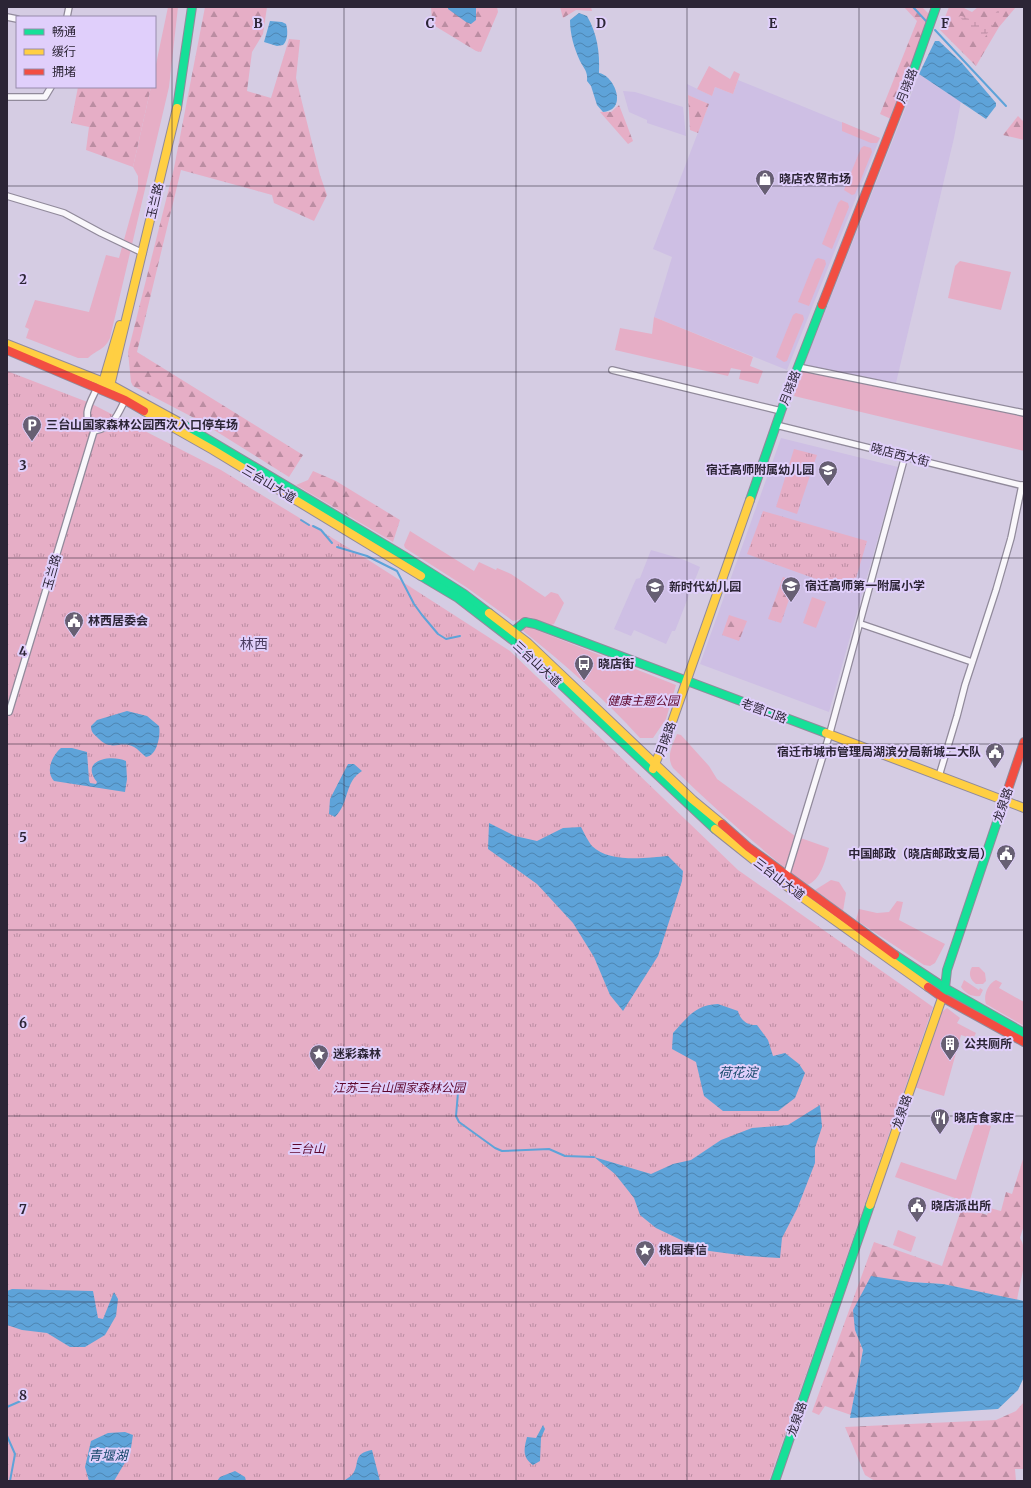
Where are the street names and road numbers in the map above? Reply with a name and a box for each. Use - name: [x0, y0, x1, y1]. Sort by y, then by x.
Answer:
- street label: 月晓路: [893, 66, 920, 105]
- street label: 玉兰路: [143, 182, 166, 220]
- street label: 月晓路: [776, 368, 803, 407]
- street label: 晓店西大街: [869, 440, 931, 469]
- street label: 三台山大道: [240, 462, 299, 505]
- street label: 玉兰路: [39, 552, 64, 591]
- street label: 三台山大道: [510, 638, 564, 690]
- street label: 老营口路: [739, 695, 789, 726]
- street label: 月晓路: [652, 719, 679, 758]
- street label: 龙泉路: [990, 785, 1015, 824]
- street label: 三台山大道: [751, 855, 808, 903]
- street label: 龙泉路: [889, 1092, 914, 1131]
- street label: 龙泉路: [784, 1399, 809, 1438]

